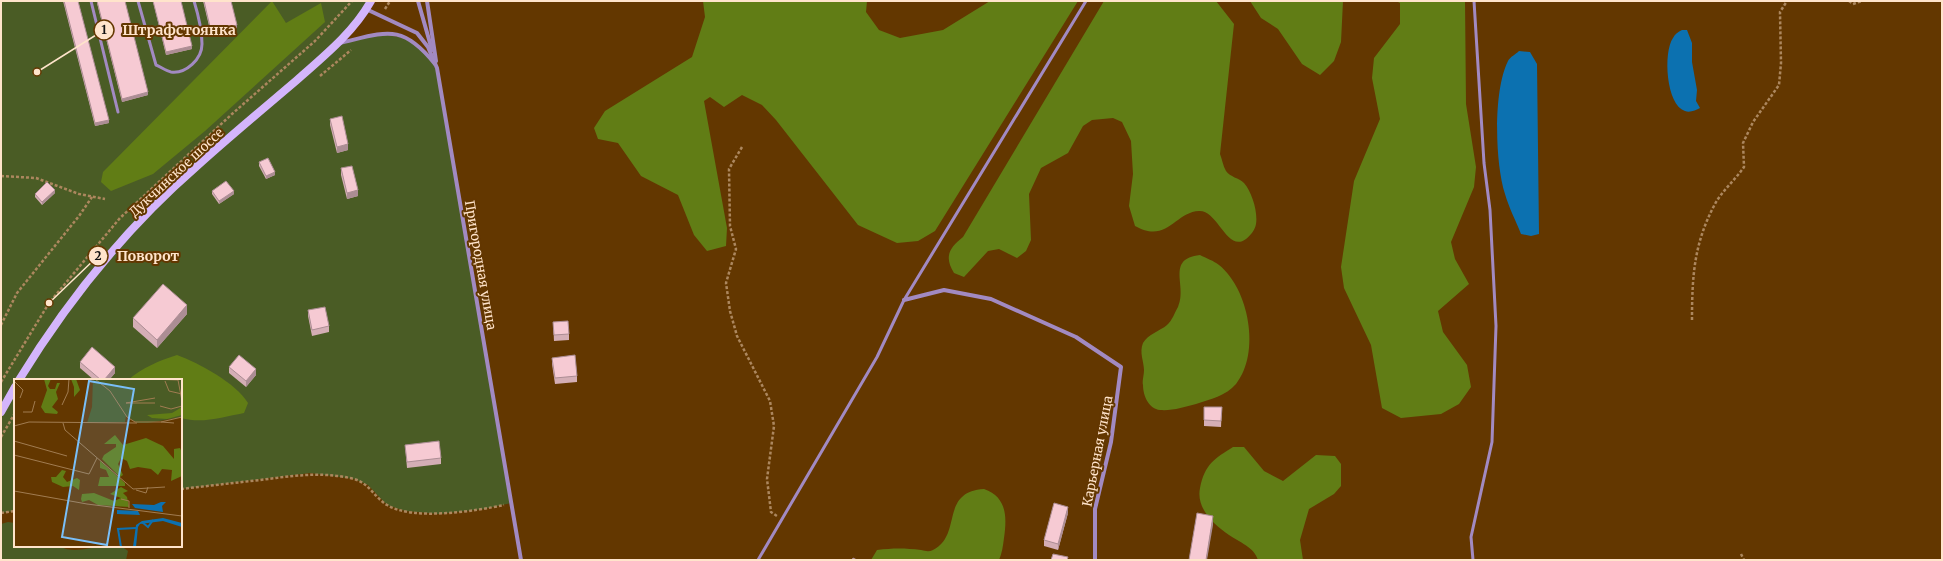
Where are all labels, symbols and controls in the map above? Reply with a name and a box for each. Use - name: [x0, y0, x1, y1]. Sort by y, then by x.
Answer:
- callout: Штрафстоянка: [94, 17, 244, 43]
- text: Штрафстоянка: [122, 21, 236, 39]
- text: 1: [101, 22, 107, 37]
- street label: Дукчинское шоссе: [126, 124, 227, 220]
- street label: Пригородная улица: [461, 199, 500, 331]
- callout: Поворот: [88, 243, 187, 269]
- text: Поворот: [117, 247, 180, 265]
- text: 2: [94, 248, 102, 263]
- inset map: [14, 379, 182, 547]
- street label: Карьерная улица: [1078, 394, 1117, 508]

